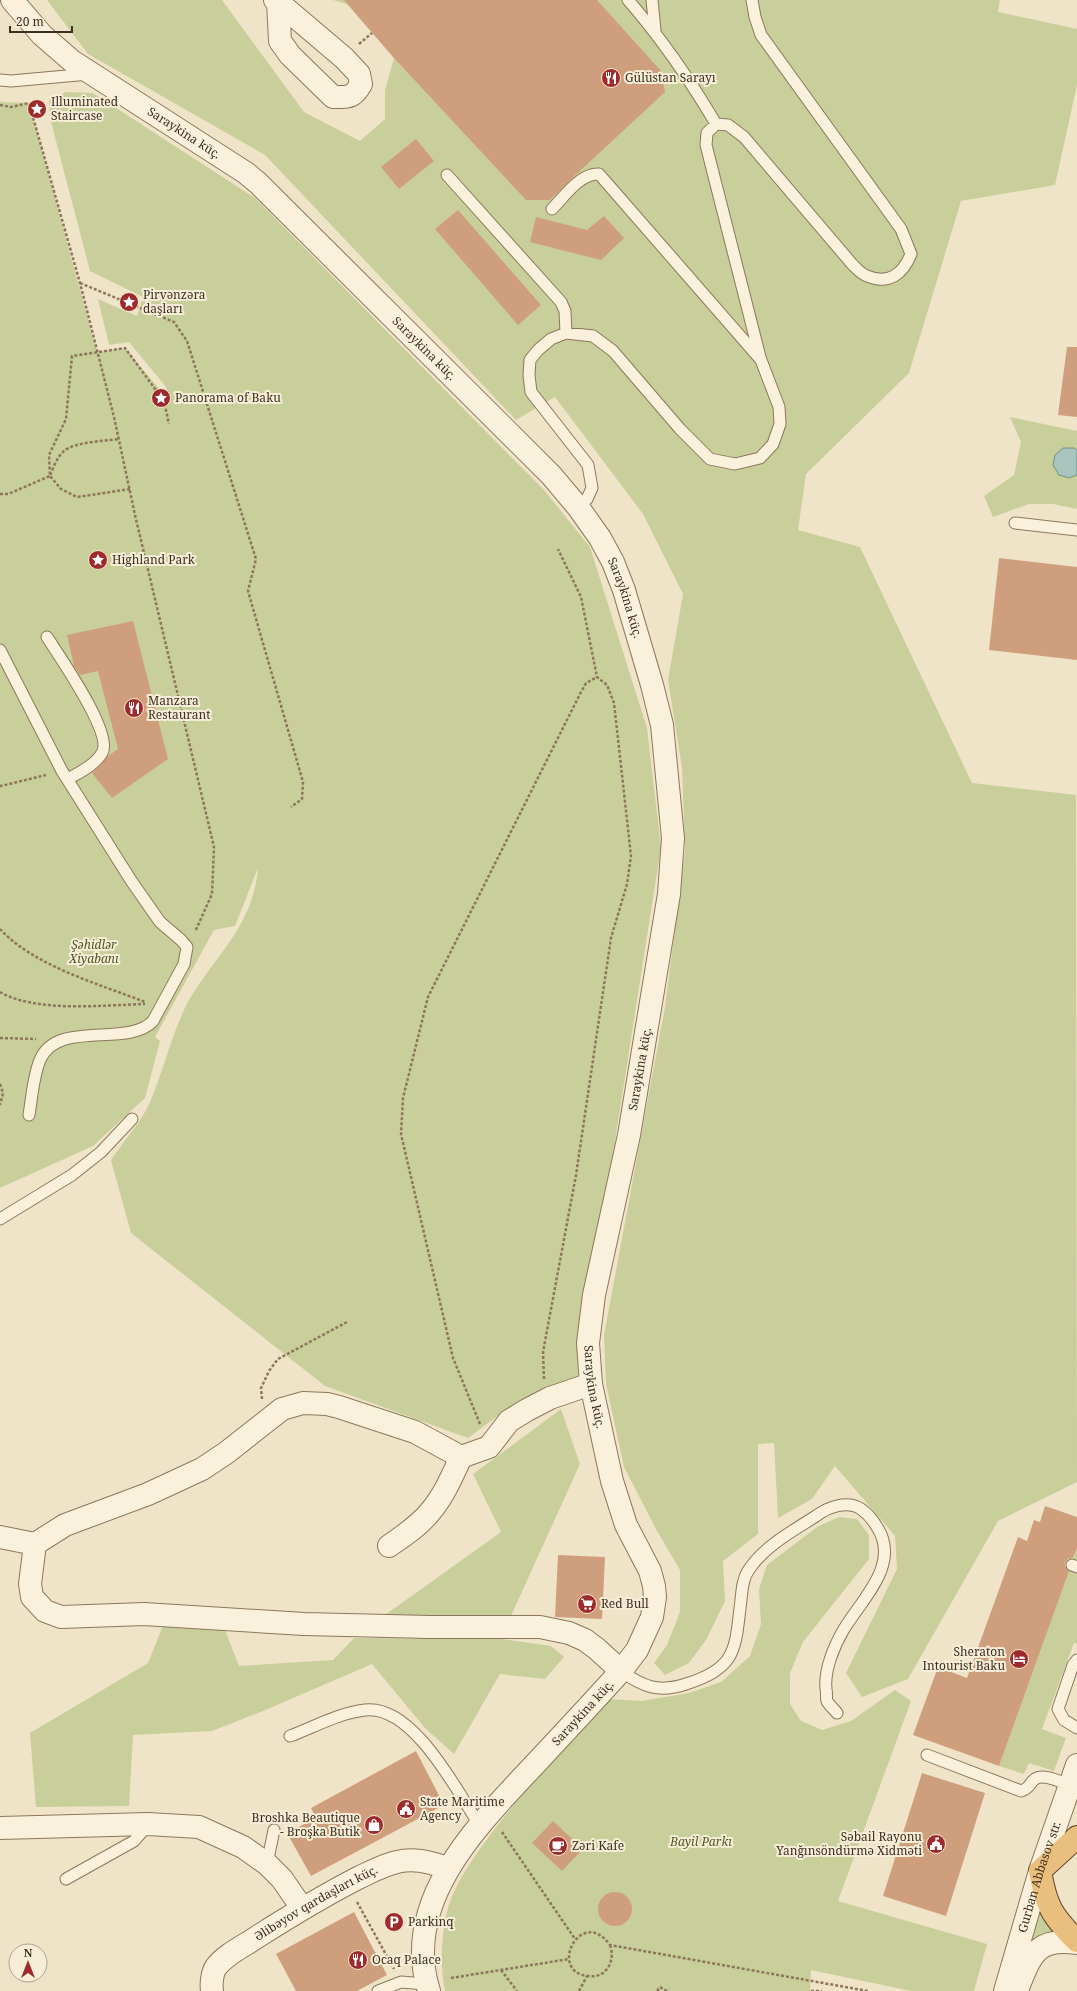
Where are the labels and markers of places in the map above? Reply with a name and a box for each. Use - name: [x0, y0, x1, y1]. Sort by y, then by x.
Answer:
- restaurant icon: Gülüstan Sarayı: [600, 67, 622, 89]
- place label: Gülüstan Sarayı: [625, 69, 716, 86]
- place label: Illuminated Staircase: [51, 93, 119, 124]
- place icon: Illuminated Staircase: [26, 98, 48, 120]
- place label: Pirvənzəra daşları: [143, 286, 206, 317]
- place icon: Pirvənzəra daşları: [118, 291, 140, 313]
- place icon: Panorama of Baku: [150, 387, 172, 409]
- place label: Panorama of Baku: [175, 389, 281, 406]
- place icon: Highland Park: [87, 549, 109, 571]
- place label: Highland Park: [112, 551, 196, 568]
- place label: Manzara Restaurant: [148, 692, 210, 723]
- restaurant icon: Manzara Restaurant: [123, 697, 145, 719]
- supermarket icon: Red Bull: [576, 1593, 598, 1615]
- place label: Red Bull: [601, 1595, 649, 1612]
- place label: Sheraton Intourist Baku: [923, 1643, 1005, 1674]
- hotel icon: Sheraton Intourist Baku: [1008, 1648, 1030, 1670]
- place label: State Maritime Agency: [420, 1793, 505, 1824]
- public building icon: State Maritime Agency: [395, 1798, 417, 1820]
- place label: Broshka Beautique - Broşka Butik: [252, 1809, 361, 1840]
- shop icon: Broshka Beautique - Broşka Butik: [363, 1814, 385, 1836]
- place label: Səbail Rayonu Yanğınsöndürmə Xidməti: [775, 1828, 922, 1859]
- public building icon: Səbail Rayonu Yanğınsöndürmə Xidməti: [925, 1833, 947, 1855]
- cafe icon: Zəri Kafe: [547, 1835, 569, 1857]
- place label: Zəri Kafe: [572, 1837, 624, 1854]
- parking icon: Parkinq: [383, 1911, 405, 1933]
- place label: Parkinq: [408, 1913, 454, 1930]
- restaurant icon: Ocaq Palace: [347, 1949, 369, 1971]
- place label: Ocaq Palace: [372, 1951, 441, 1968]

